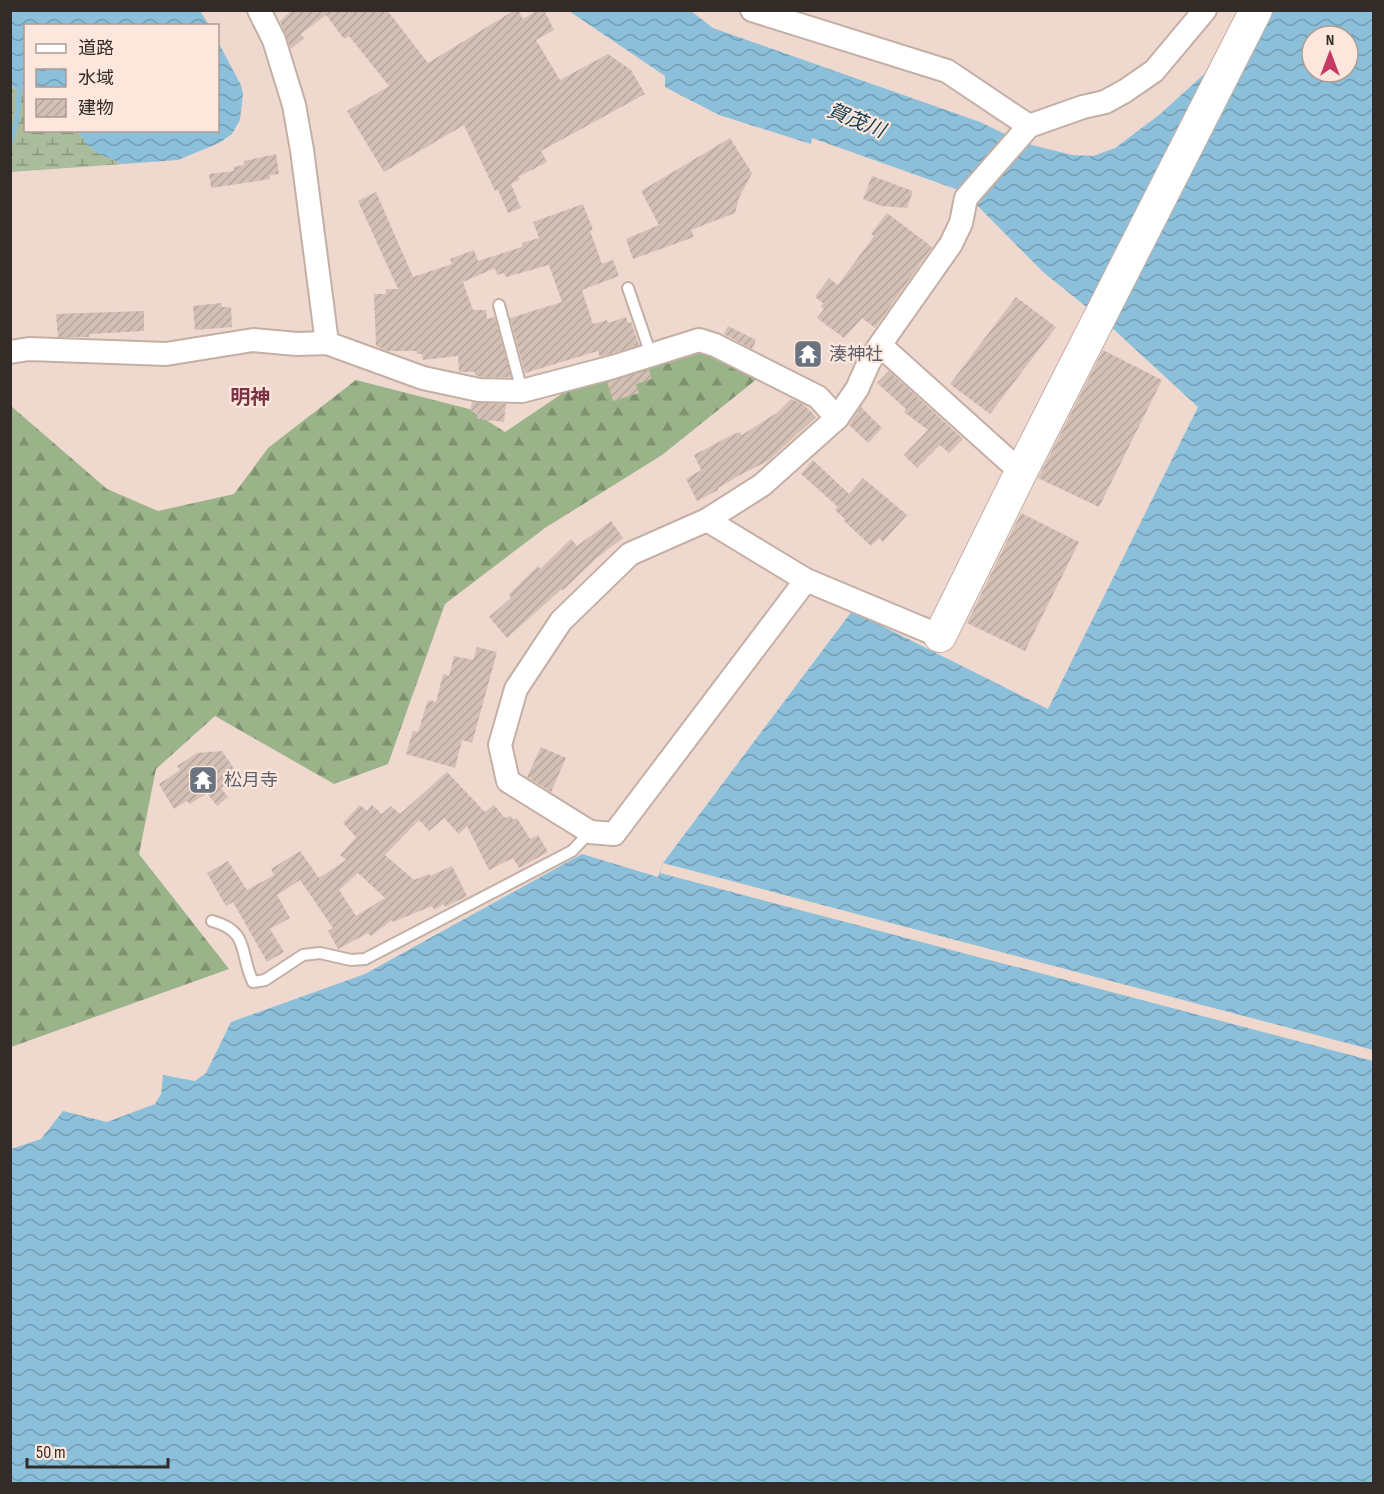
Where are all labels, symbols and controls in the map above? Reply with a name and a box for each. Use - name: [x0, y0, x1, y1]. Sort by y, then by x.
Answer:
- legend: [24, 24, 219, 132]
- north arrow: [1300, 24, 1360, 84]
- text: N: [1326, 31, 1334, 50]
- text: 道路: [78, 38, 114, 59]
- text: 水域: [78, 68, 114, 89]
- text: 建物: [78, 98, 114, 119]
- water label: 賀茂川: [824, 99, 890, 144]
- temple icon: 湊神社: [792, 338, 824, 370]
- place label: 湊神社: [829, 344, 883, 365]
- district label: 明神: [230, 386, 270, 410]
- temple icon: 松月寺: [187, 764, 219, 796]
- place label: 松月寺: [224, 770, 278, 791]
- scale bar: [27, 1431, 168, 1469]
- text: 50 m: [36, 1442, 66, 1463]

